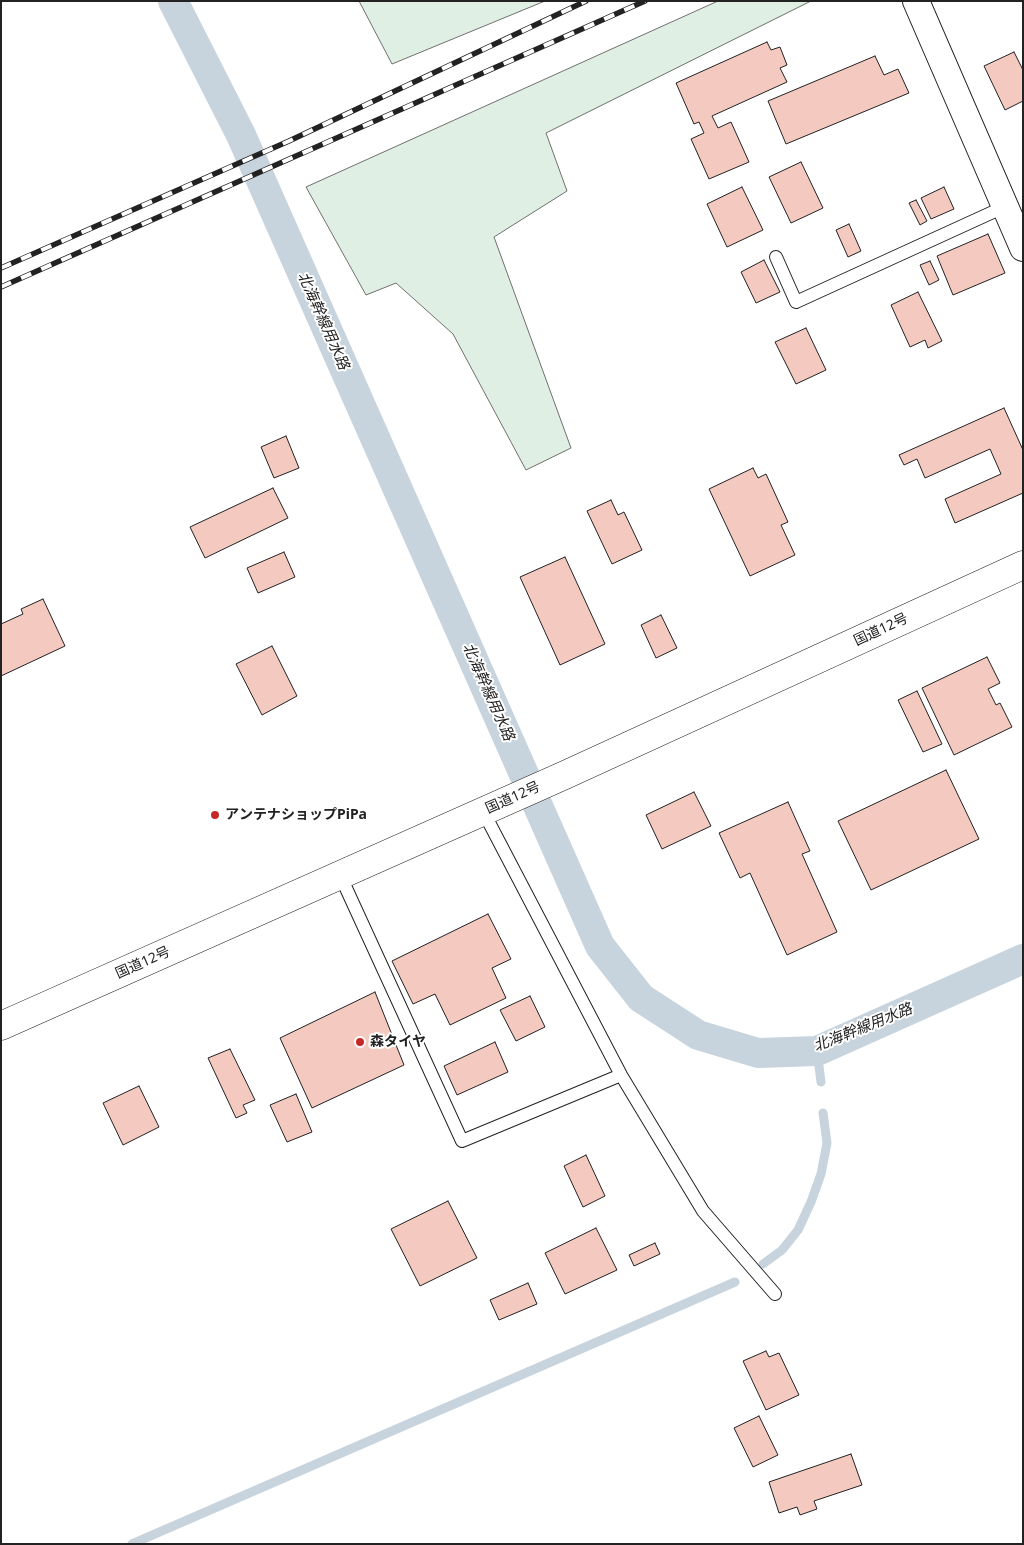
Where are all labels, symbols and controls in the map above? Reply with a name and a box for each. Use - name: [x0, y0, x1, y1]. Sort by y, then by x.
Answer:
- water label: 北海幹線用水路: [293, 269, 353, 373]
- street label: 国道12号: [851, 610, 911, 650]
- water label: 北海幹線用水路: [458, 640, 518, 744]
- street label: 国道12号: [483, 779, 543, 817]
- place label: アンテナショップPiPa: [225, 807, 367, 823]
- marker: アンテナショップPiPa: [209, 809, 221, 821]
- street label: 国道12号: [113, 944, 173, 982]
- water label: 北海幹線用水路: [811, 1000, 915, 1056]
- place label: 森タイヤ: [370, 1034, 426, 1050]
- marker: 森タイヤ: [354, 1036, 366, 1048]

